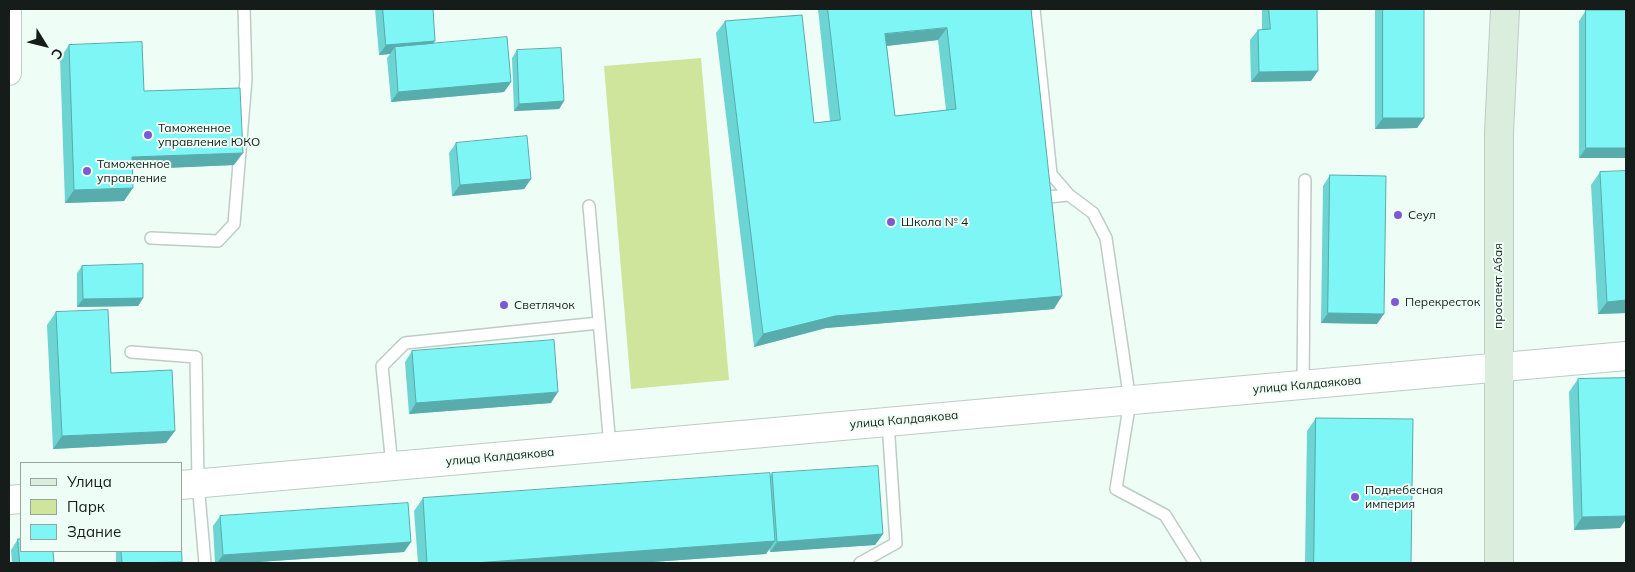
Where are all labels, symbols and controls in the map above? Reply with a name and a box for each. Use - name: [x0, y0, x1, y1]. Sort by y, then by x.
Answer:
- north arrow: [20, 20, 70, 70]
- text: С: [47, 45, 67, 63]
- place label: Таможенное управление ЮКО: [158, 121, 260, 149]
- marker: Таможенное управление ЮКО: [142, 129, 154, 141]
- place label: Таможенное управление: [97, 157, 170, 185]
- marker: Таможенное управление: [81, 165, 93, 177]
- place label: Сеул: [1408, 208, 1436, 222]
- marker: Сеул: [1392, 209, 1404, 221]
- place label: Школа № 4: [901, 215, 968, 229]
- marker: Школа № 4: [885, 216, 897, 228]
- street label: проспект Абая: [1491, 243, 1505, 329]
- place label: Перекресток: [1405, 295, 1480, 309]
- marker: Перекресток: [1389, 296, 1401, 308]
- place label: Светлячок: [514, 298, 575, 312]
- marker: Светлячок: [498, 299, 510, 311]
- street label: улица Калдаякова: [1252, 373, 1362, 397]
- street label: улица Калдаякова: [849, 408, 959, 432]
- street label: улица Калдаякова: [445, 445, 555, 469]
- legend: [20, 462, 182, 552]
- text: Улица: [67, 472, 112, 491]
- place label: Поднебесная империя: [1365, 483, 1443, 511]
- marker: Поднебесная империя: [1349, 491, 1361, 503]
- text: Парк: [67, 497, 105, 516]
- text: Здание: [67, 522, 121, 541]

